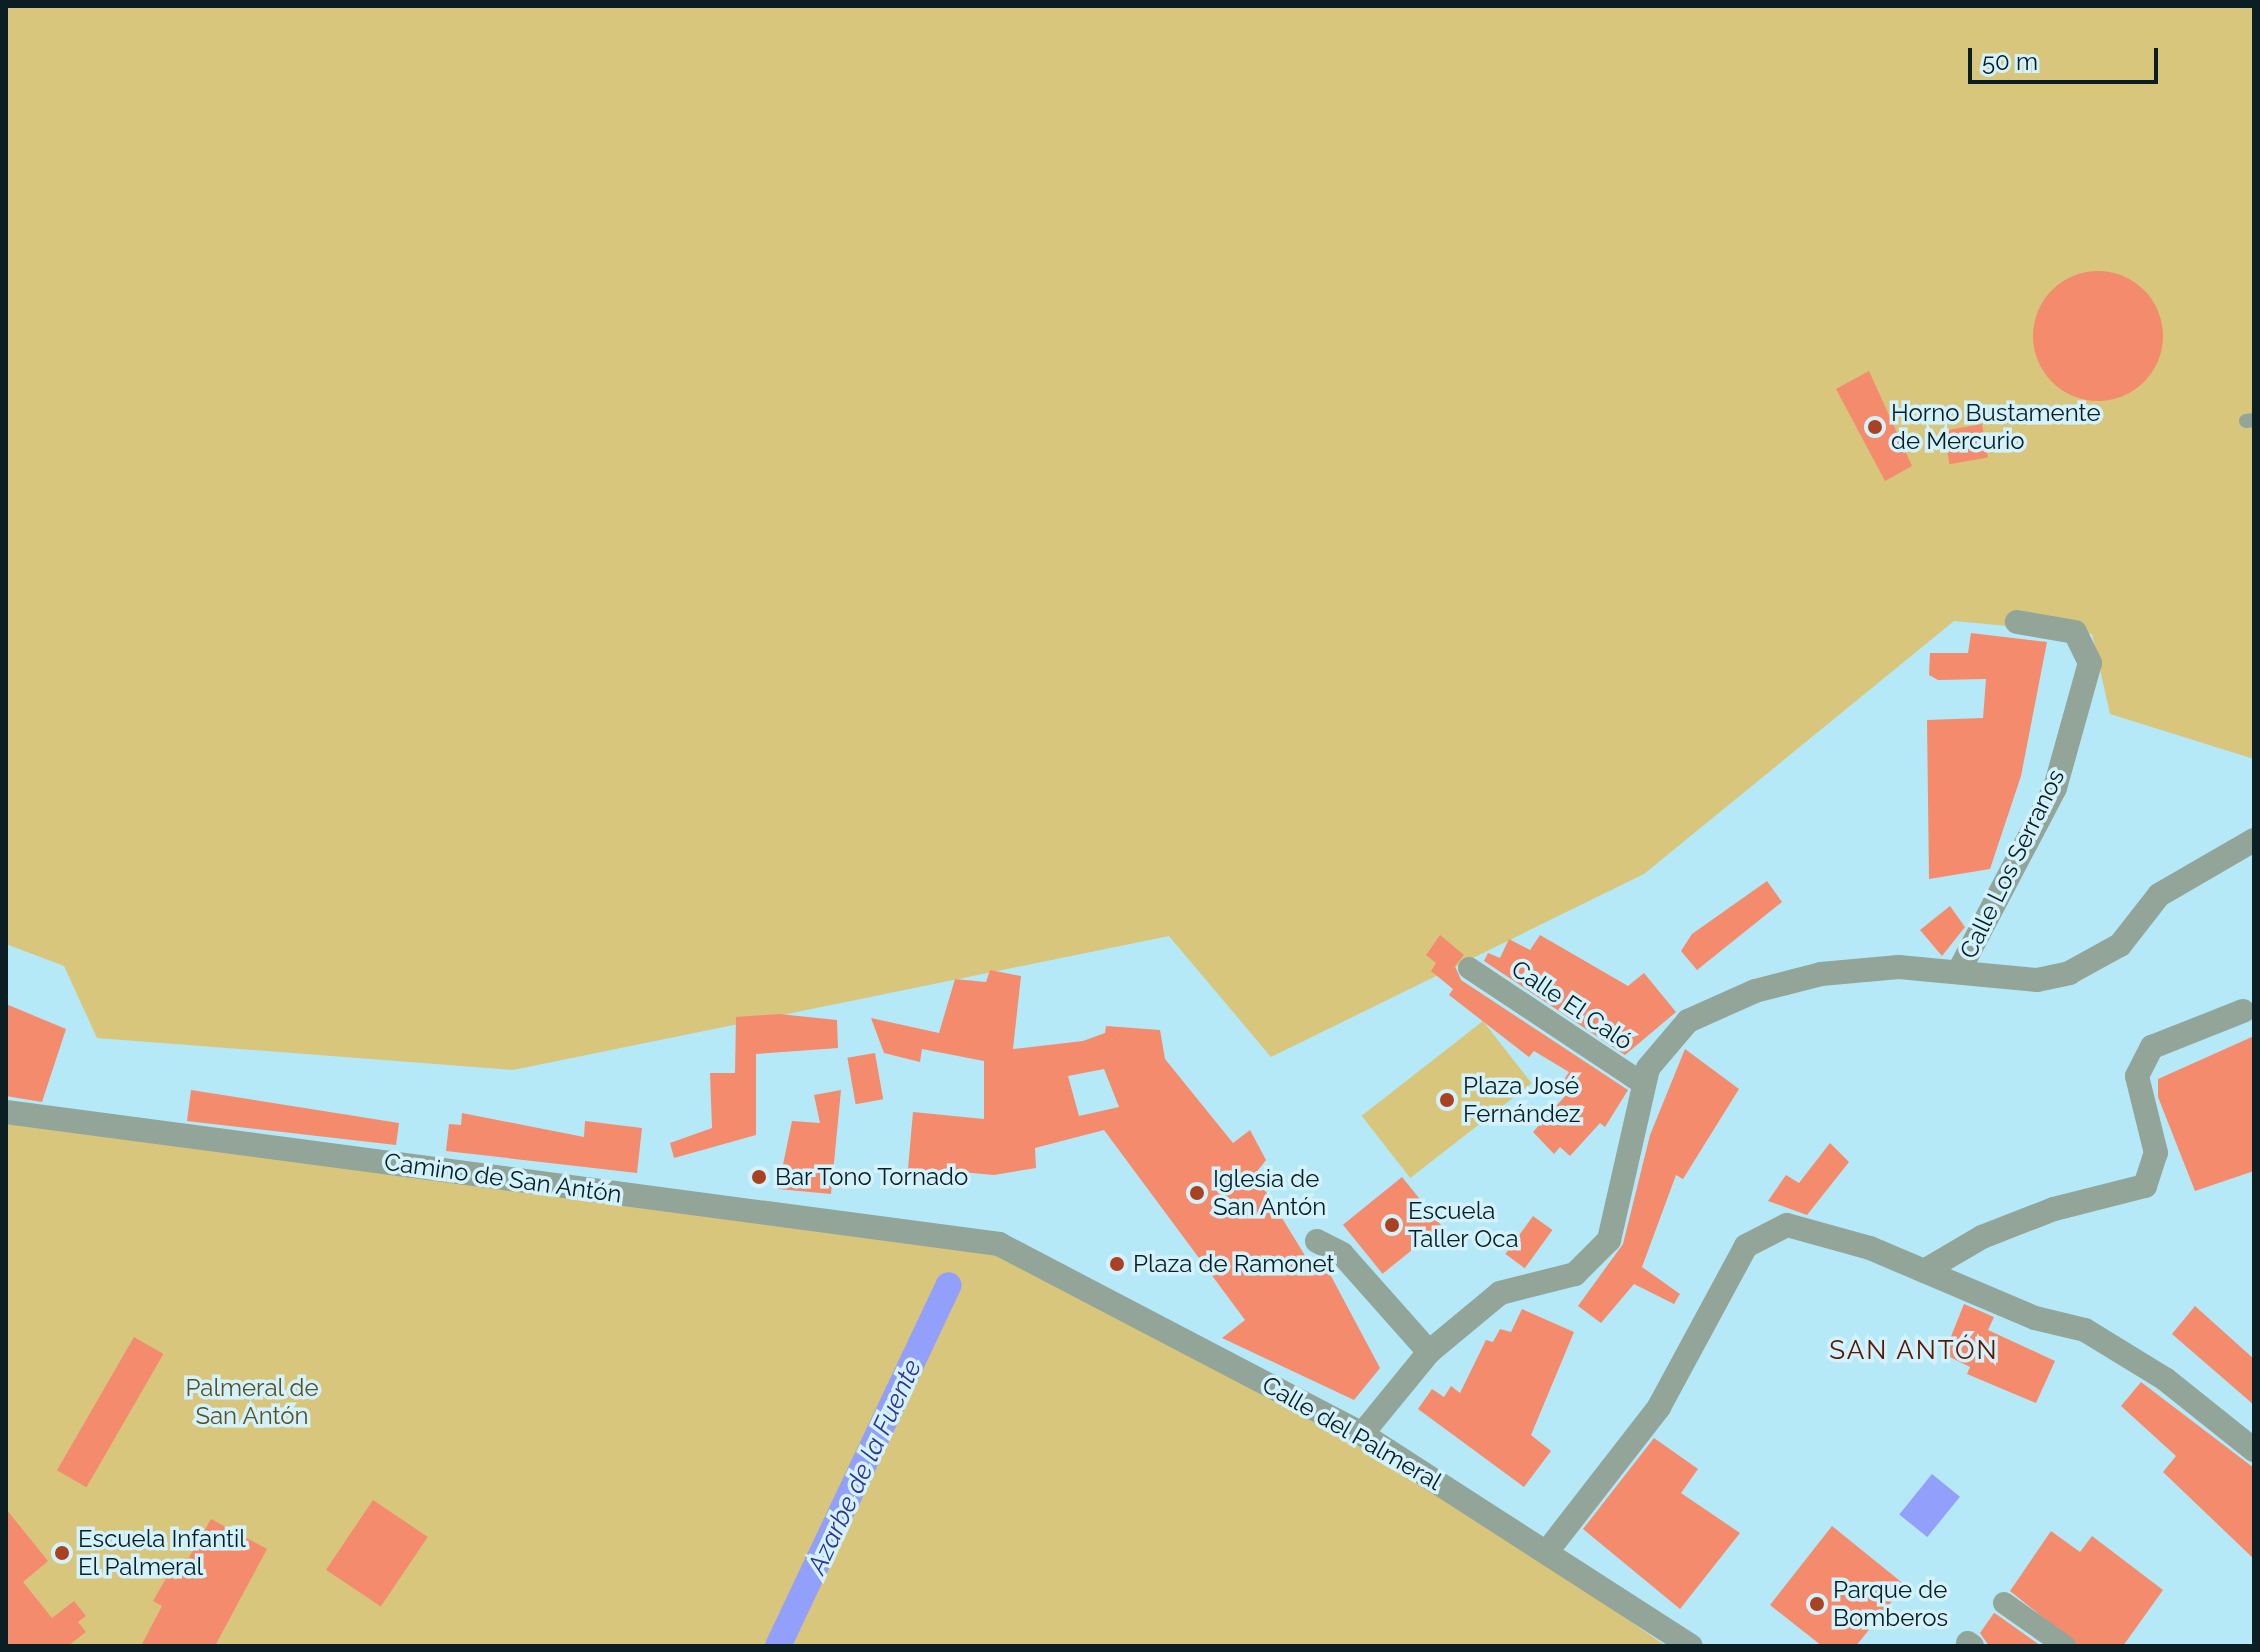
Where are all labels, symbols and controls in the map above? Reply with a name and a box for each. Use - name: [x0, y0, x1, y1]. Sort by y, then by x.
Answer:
- scale bar: [1972, 32, 2162, 82]
- text: 50 m: [1982, 47, 2038, 76]
- place label: Horno Bustamente de Mercurio: [1891, 399, 2100, 455]
- marker: Horno Bustamente de Mercurio: [1866, 418, 1884, 436]
- street label: Calle Los Serranos: [1954, 765, 2070, 963]
- street label: Calle El Caló: [1506, 954, 1638, 1056]
- place label: Plaza José Fernández: [1463, 1072, 1581, 1128]
- marker: Plaza José Fernández: [1438, 1091, 1456, 1109]
- street label: Camino de San Antón: [382, 1147, 624, 1209]
- place label: Bar Tono Tornado: [775, 1163, 970, 1191]
- place label: Iglesia de San Antón: [1213, 1165, 1327, 1221]
- marker: Bar Tono Tornado: [750, 1168, 768, 1186]
- marker: Iglesia de San Antón: [1188, 1184, 1206, 1202]
- place label: Escuela Taller Oca: [1408, 1197, 1519, 1253]
- marker: Escuela Taller Oca: [1383, 1216, 1401, 1234]
- place label: Plaza de Ramonet: [1133, 1250, 1335, 1278]
- marker: Plaza de Ramonet: [1108, 1255, 1126, 1273]
- district label: SAN ANTÓN: [1829, 1335, 1999, 1367]
- water label: Azarbe de la Fuente: [802, 1355, 928, 1579]
- street label: Calle del Palmeral: [1257, 1370, 1447, 1496]
- park label: Palmeral de San Antón: [185, 1374, 319, 1430]
- place label: Escuela Infantil El Palmeral: [78, 1525, 246, 1581]
- marker: Escuela Infantil El Palmeral: [53, 1544, 71, 1562]
- place label: Parque de Bomberos: [1833, 1576, 1948, 1632]
- marker: Parque de Bomberos: [1808, 1595, 1826, 1613]

